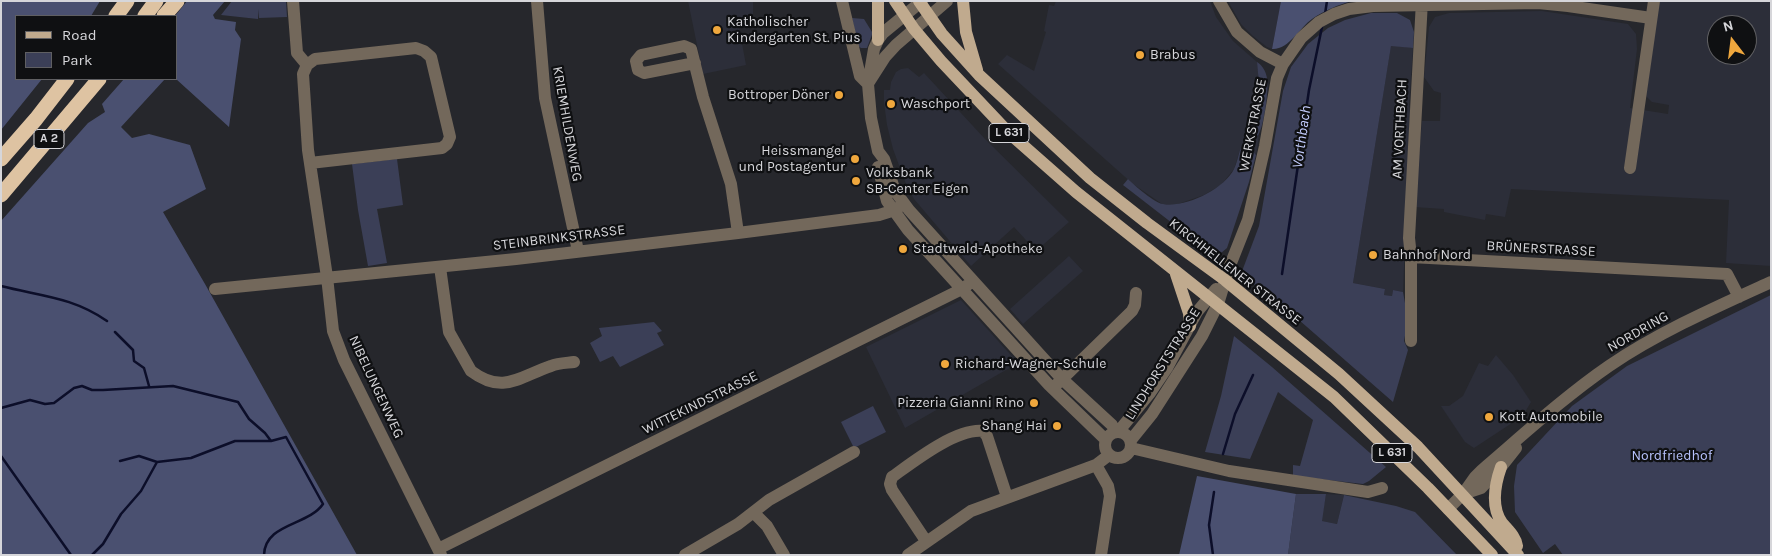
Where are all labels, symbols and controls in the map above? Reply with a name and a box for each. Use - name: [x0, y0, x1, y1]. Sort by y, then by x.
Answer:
- place label: Katholischer Kindergarten St. Pius: [727, 14, 861, 46]
- legend: [15, 15, 178, 80]
- north arrow: [1707, 15, 1757, 65]
- text: N: [1721, 16, 1735, 36]
- marker: Katholischer Kindergarten St. Pius: [711, 24, 723, 36]
- text: Road: [62, 26, 97, 44]
- place label: Brabus: [1150, 47, 1196, 63]
- marker: Brabus: [1134, 49, 1146, 61]
- text: Park: [62, 51, 92, 69]
- street label: KRIEMHILDENWEG: [549, 65, 585, 183]
- street label: WERKSTRASSE: [1236, 77, 1270, 173]
- street label: AM VORTHBACH: [1389, 79, 1411, 179]
- place label: Bottroper Döner: [728, 87, 829, 103]
- marker: Bottroper Döner: [833, 89, 845, 101]
- place label: Waschport: [901, 96, 970, 112]
- marker: Waschport: [885, 98, 897, 110]
- water label: Vorthbach: [1289, 104, 1315, 170]
- road number: L 631: [989, 124, 1029, 142]
- road number: A 2: [34, 130, 64, 148]
- place label: Heissmangel und Postagentur: [738, 143, 845, 176]
- marker: Heissmangel und Postagentur: [849, 153, 861, 165]
- place label: Volksbank SB-Center Eigen: [866, 165, 969, 198]
- marker: Volksbank SB-Center Eigen: [850, 175, 862, 187]
- street label: KIRCHHELLENER STRASSE: [1165, 215, 1305, 329]
- street label: STEINBRINKSTRASSE: [492, 222, 626, 254]
- street label: BRÜNERSTRASSE: [1486, 238, 1596, 260]
- place label: Stadtwald-Apotheke: [913, 241, 1043, 257]
- marker: Stadtwald-Apotheke: [897, 243, 909, 255]
- place label: Bahnhof Nord: [1383, 247, 1471, 263]
- marker: Bahnhof Nord: [1367, 249, 1379, 261]
- street label: LINDHORSTSTRASSE: [1122, 305, 1204, 423]
- street label: NORDRING: [1605, 308, 1671, 356]
- street label: NIBELUNGENWEG: [345, 333, 407, 441]
- place label: Richard-Wagner-Schule: [955, 356, 1106, 372]
- marker: Richard-Wagner-Schule: [939, 358, 951, 370]
- street label: WITTEKINDSTRASSE: [639, 368, 761, 438]
- place label: Pizzeria Gianni Rino: [897, 395, 1024, 411]
- marker: Pizzeria Gianni Rino: [1028, 397, 1040, 409]
- place label: Kott Automobile: [1499, 409, 1603, 425]
- marker: Kott Automobile: [1483, 411, 1495, 423]
- place label: Shang Hai: [981, 418, 1047, 434]
- marker: Shang Hai: [1051, 420, 1063, 432]
- road number: L 631: [1372, 443, 1412, 462]
- park label: Nordfriedhof: [1632, 448, 1712, 464]

